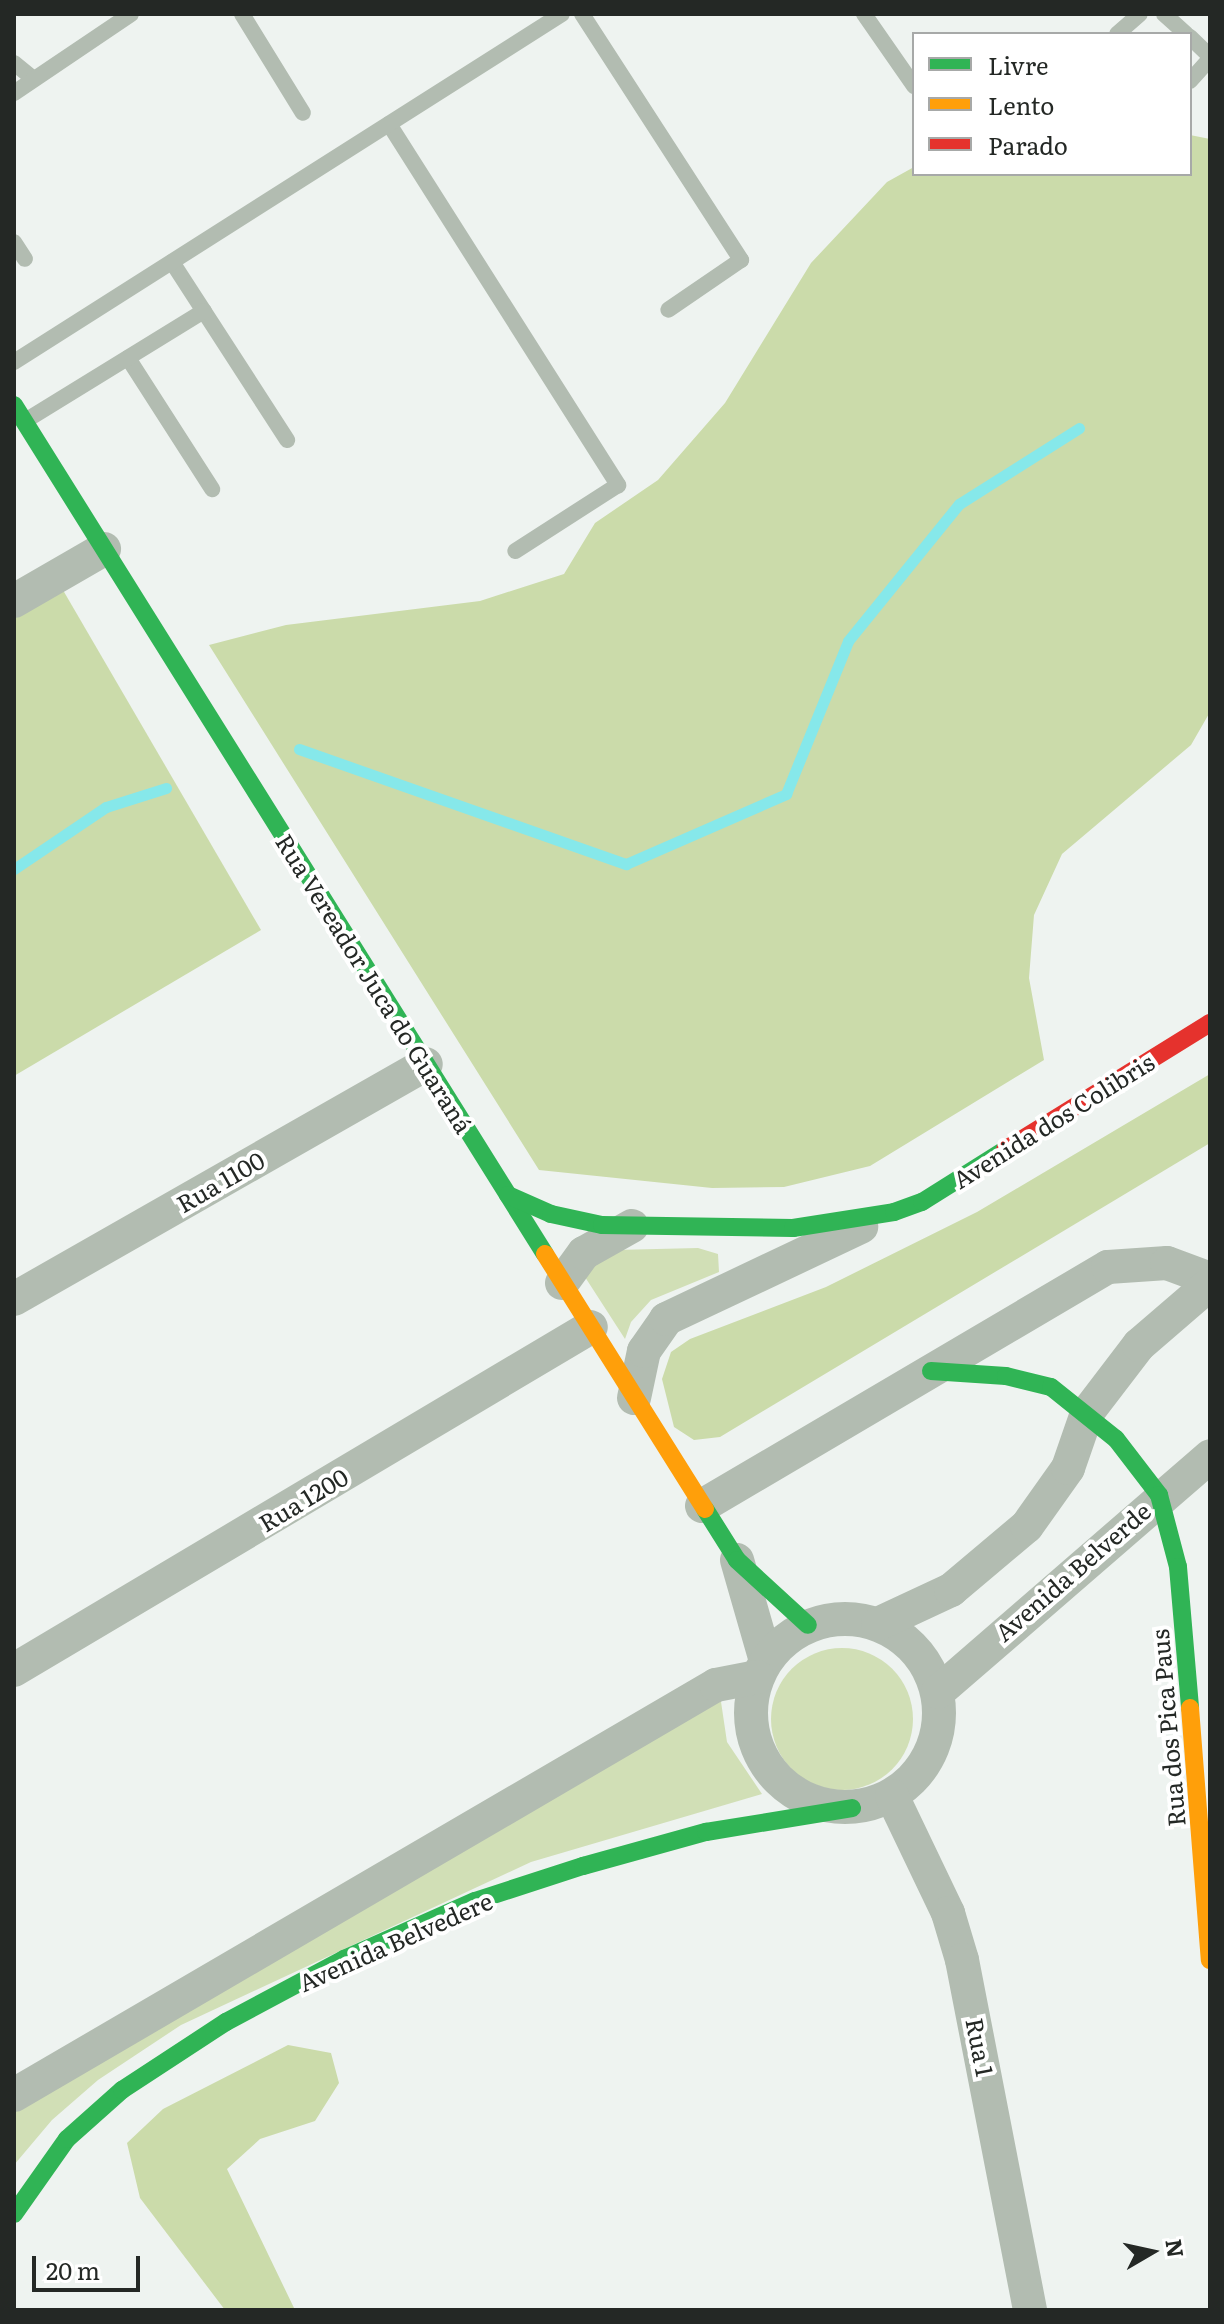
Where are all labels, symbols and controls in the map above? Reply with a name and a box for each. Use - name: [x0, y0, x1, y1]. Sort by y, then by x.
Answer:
- legend: [912, 32, 1192, 176]
- text: Livre: [988, 47, 1048, 82]
- text: Lento: [988, 87, 1054, 122]
- text: Parado: [988, 127, 1068, 162]
- street label: Rua Vereador Juca do Guaraná: [271, 828, 479, 1138]
- street label: Avenida dos Colibris: [947, 1046, 1159, 1194]
- street label: Rua 1100: [171, 1144, 269, 1218]
- street label: Rua 1200: [253, 1461, 353, 1537]
- street label: Avenida Belverde: [988, 1496, 1156, 1646]
- street label: Rua dos Pica Paus: [1144, 1628, 1190, 1828]
- street label: Avenida Belvedere: [294, 1885, 496, 1997]
- street label: Rua 1: [961, 2015, 1001, 2079]
- north arrow: [1112, 2212, 1192, 2292]
- text: N: [1158, 2236, 1194, 2260]
- scale bar: [36, 2240, 144, 2290]
- text: 20 m: [46, 2252, 100, 2287]

